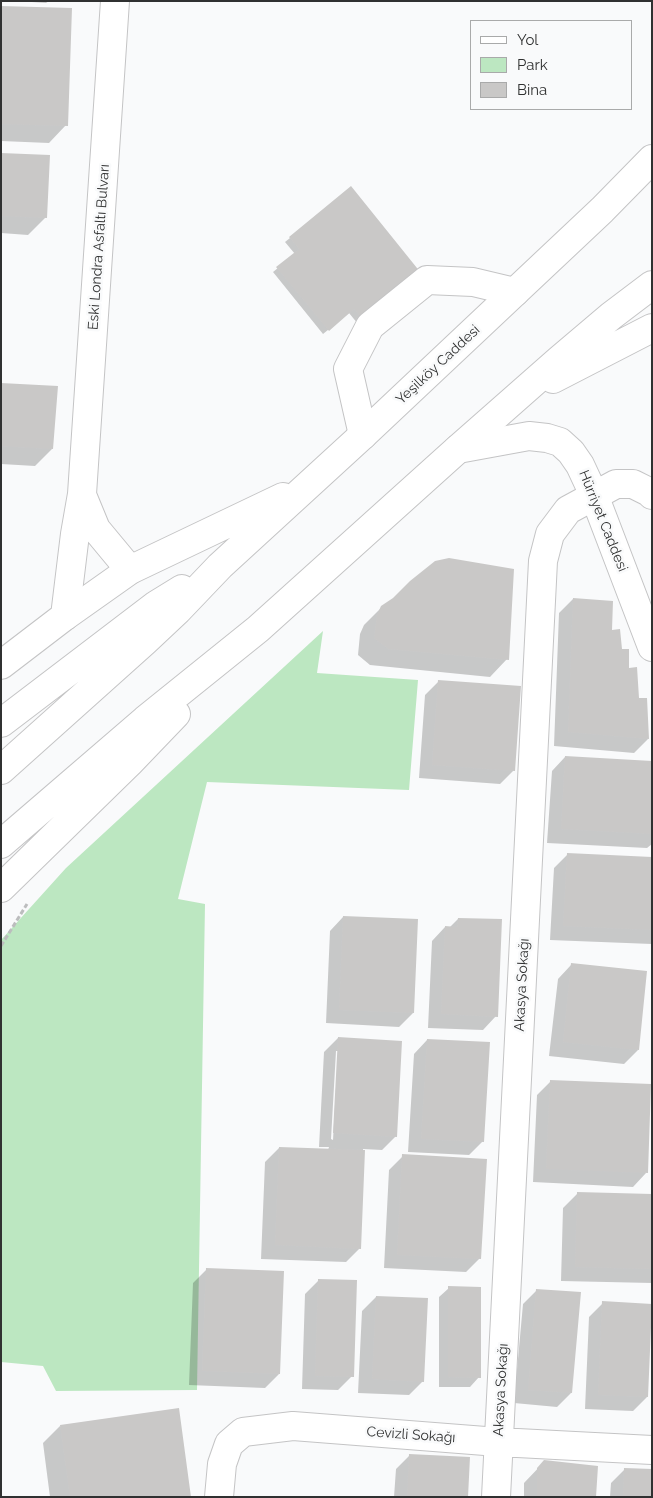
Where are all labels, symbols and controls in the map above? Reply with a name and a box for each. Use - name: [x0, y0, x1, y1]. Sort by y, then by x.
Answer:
- legend: [470, 20, 633, 110]
- text: Yol: [517, 31, 538, 49]
- text: Park: [517, 56, 548, 74]
- text: Bina: [517, 81, 547, 99]
- street label: Eski Londra Asfaltı Bulvarı: [85, 164, 113, 330]
- street label: Yeşilköy Caddesi: [393, 322, 483, 408]
- street label: Hürriyet Caddesi: [575, 468, 631, 574]
- street label: Akasya Sokağı: [511, 938, 533, 1032]
- street label: Akasya Sokağı: [490, 1343, 512, 1437]
- street label: Cevizli Sokağı: [366, 1424, 456, 1446]

